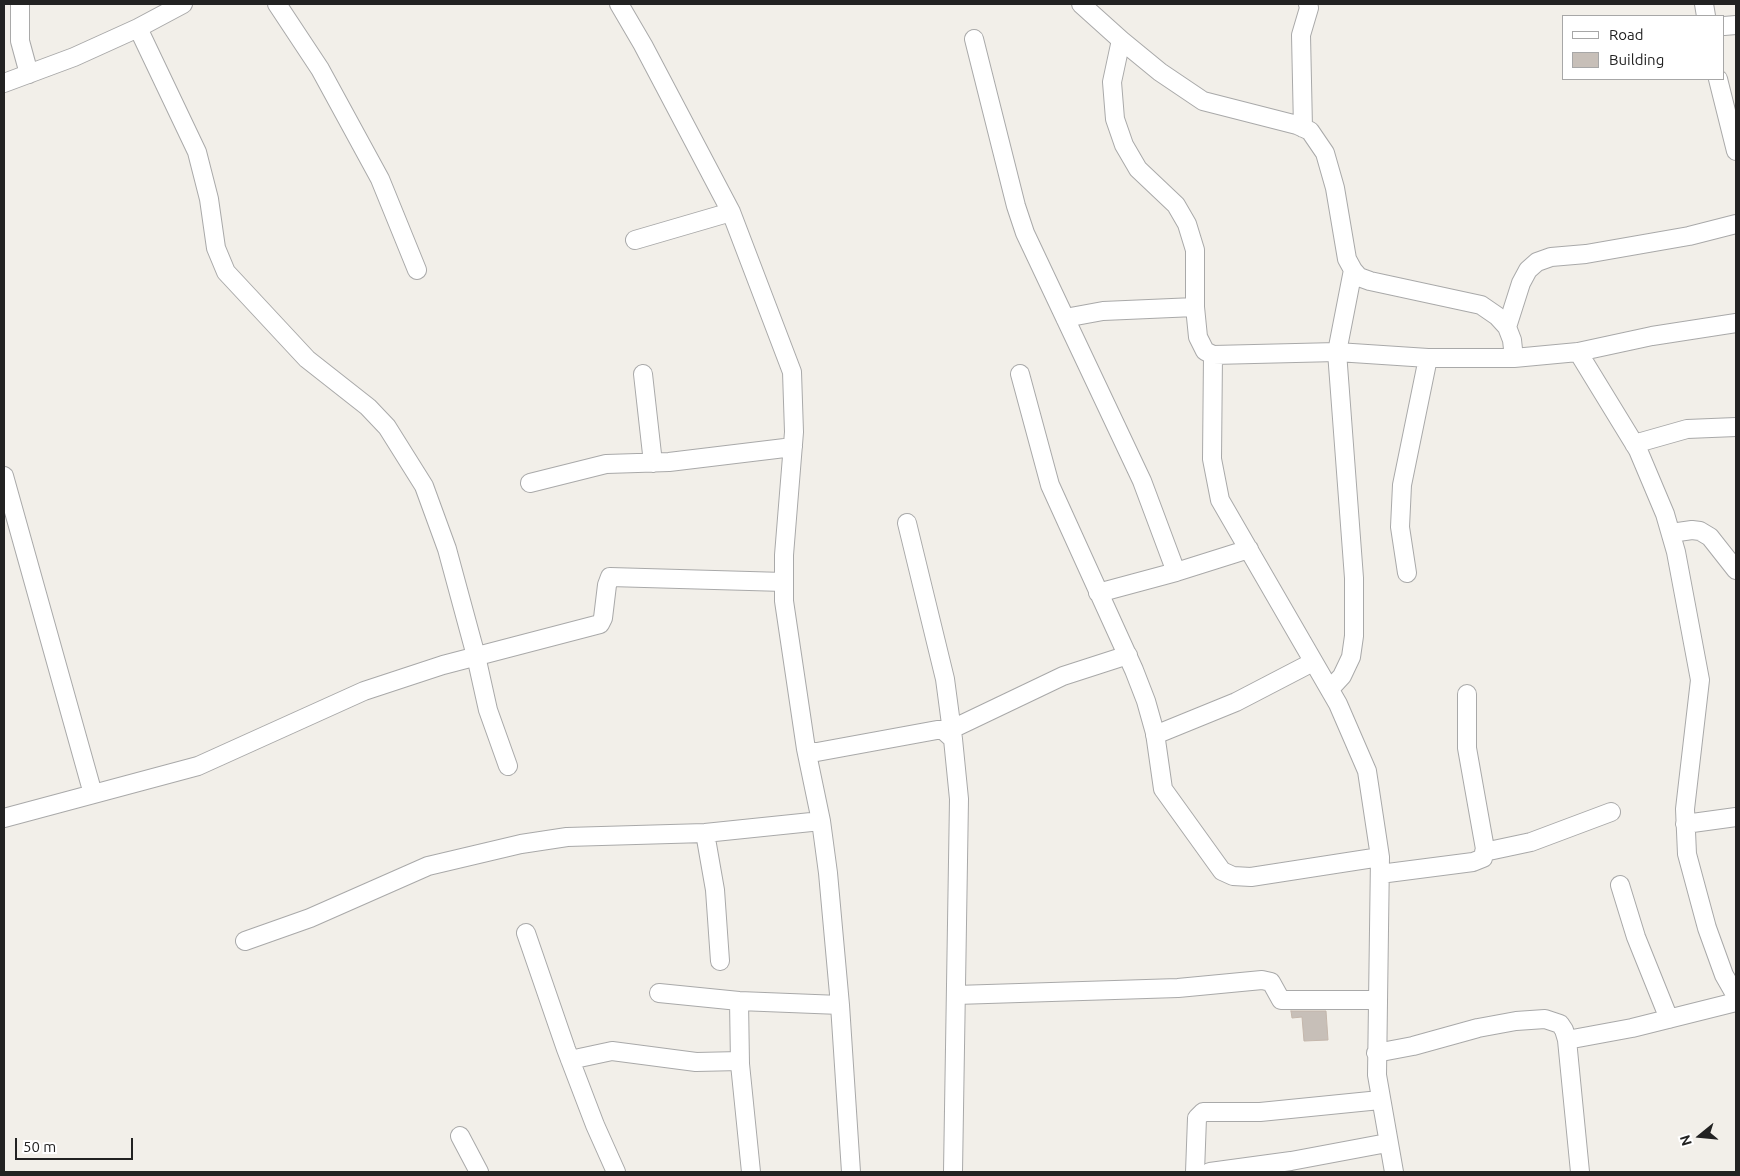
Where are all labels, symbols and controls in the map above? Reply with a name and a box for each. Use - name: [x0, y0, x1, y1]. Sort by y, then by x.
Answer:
- legend: [1562, 15, 1725, 80]
- text: Road: [1609, 26, 1644, 43]
- text: Building: [1609, 51, 1664, 68]
- north arrow: [1675, 1111, 1725, 1161]
- scale bar: [18, 1128, 135, 1160]
- text: N: [1676, 1133, 1695, 1148]
- text: 50 m: [23, 1138, 56, 1155]

